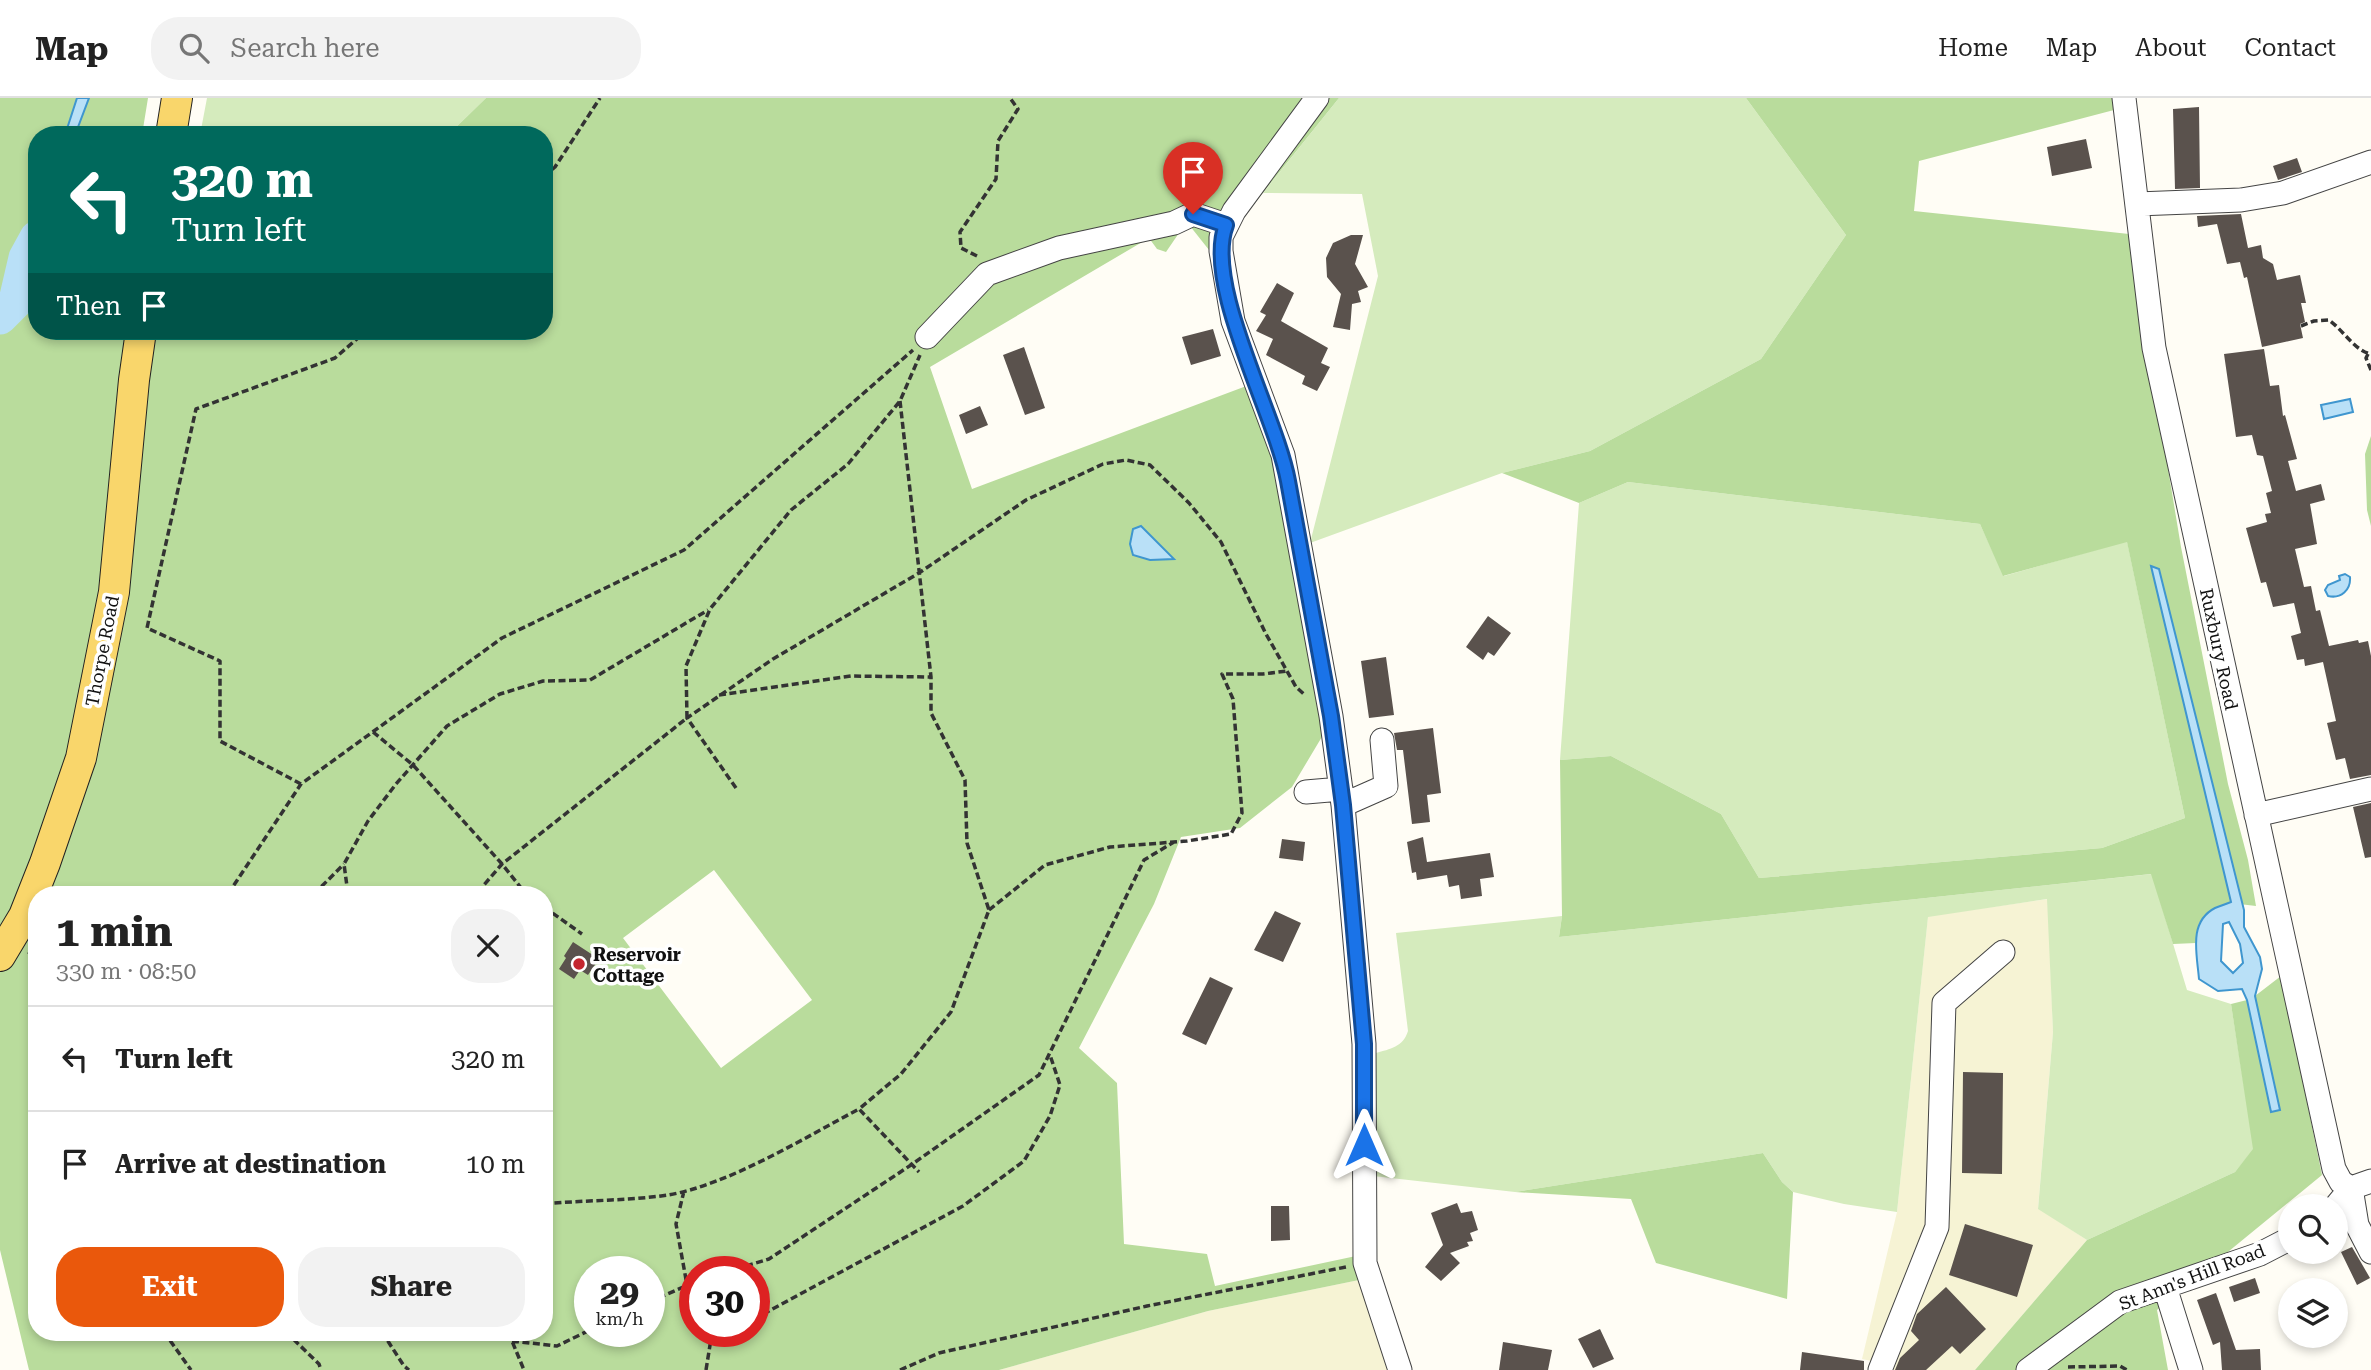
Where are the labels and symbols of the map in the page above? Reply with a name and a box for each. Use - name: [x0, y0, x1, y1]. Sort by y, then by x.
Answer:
- pin: [1163, 142, 1223, 214]
- street label: Ruxbury Road: [2196, 586, 2242, 712]
- street label: Thorpe Road: [81, 593, 123, 708]
- place label: Reservoir Cottage: [593, 944, 681, 986]
- marker: Reservoir Cottage: [571, 956, 587, 972]
- position arrow: [1327, 1108, 1401, 1182]
- street label: St Ann's Hill Road: [2116, 1239, 2268, 1315]
- speed limit sign: 30: [679, 1256, 770, 1347]

